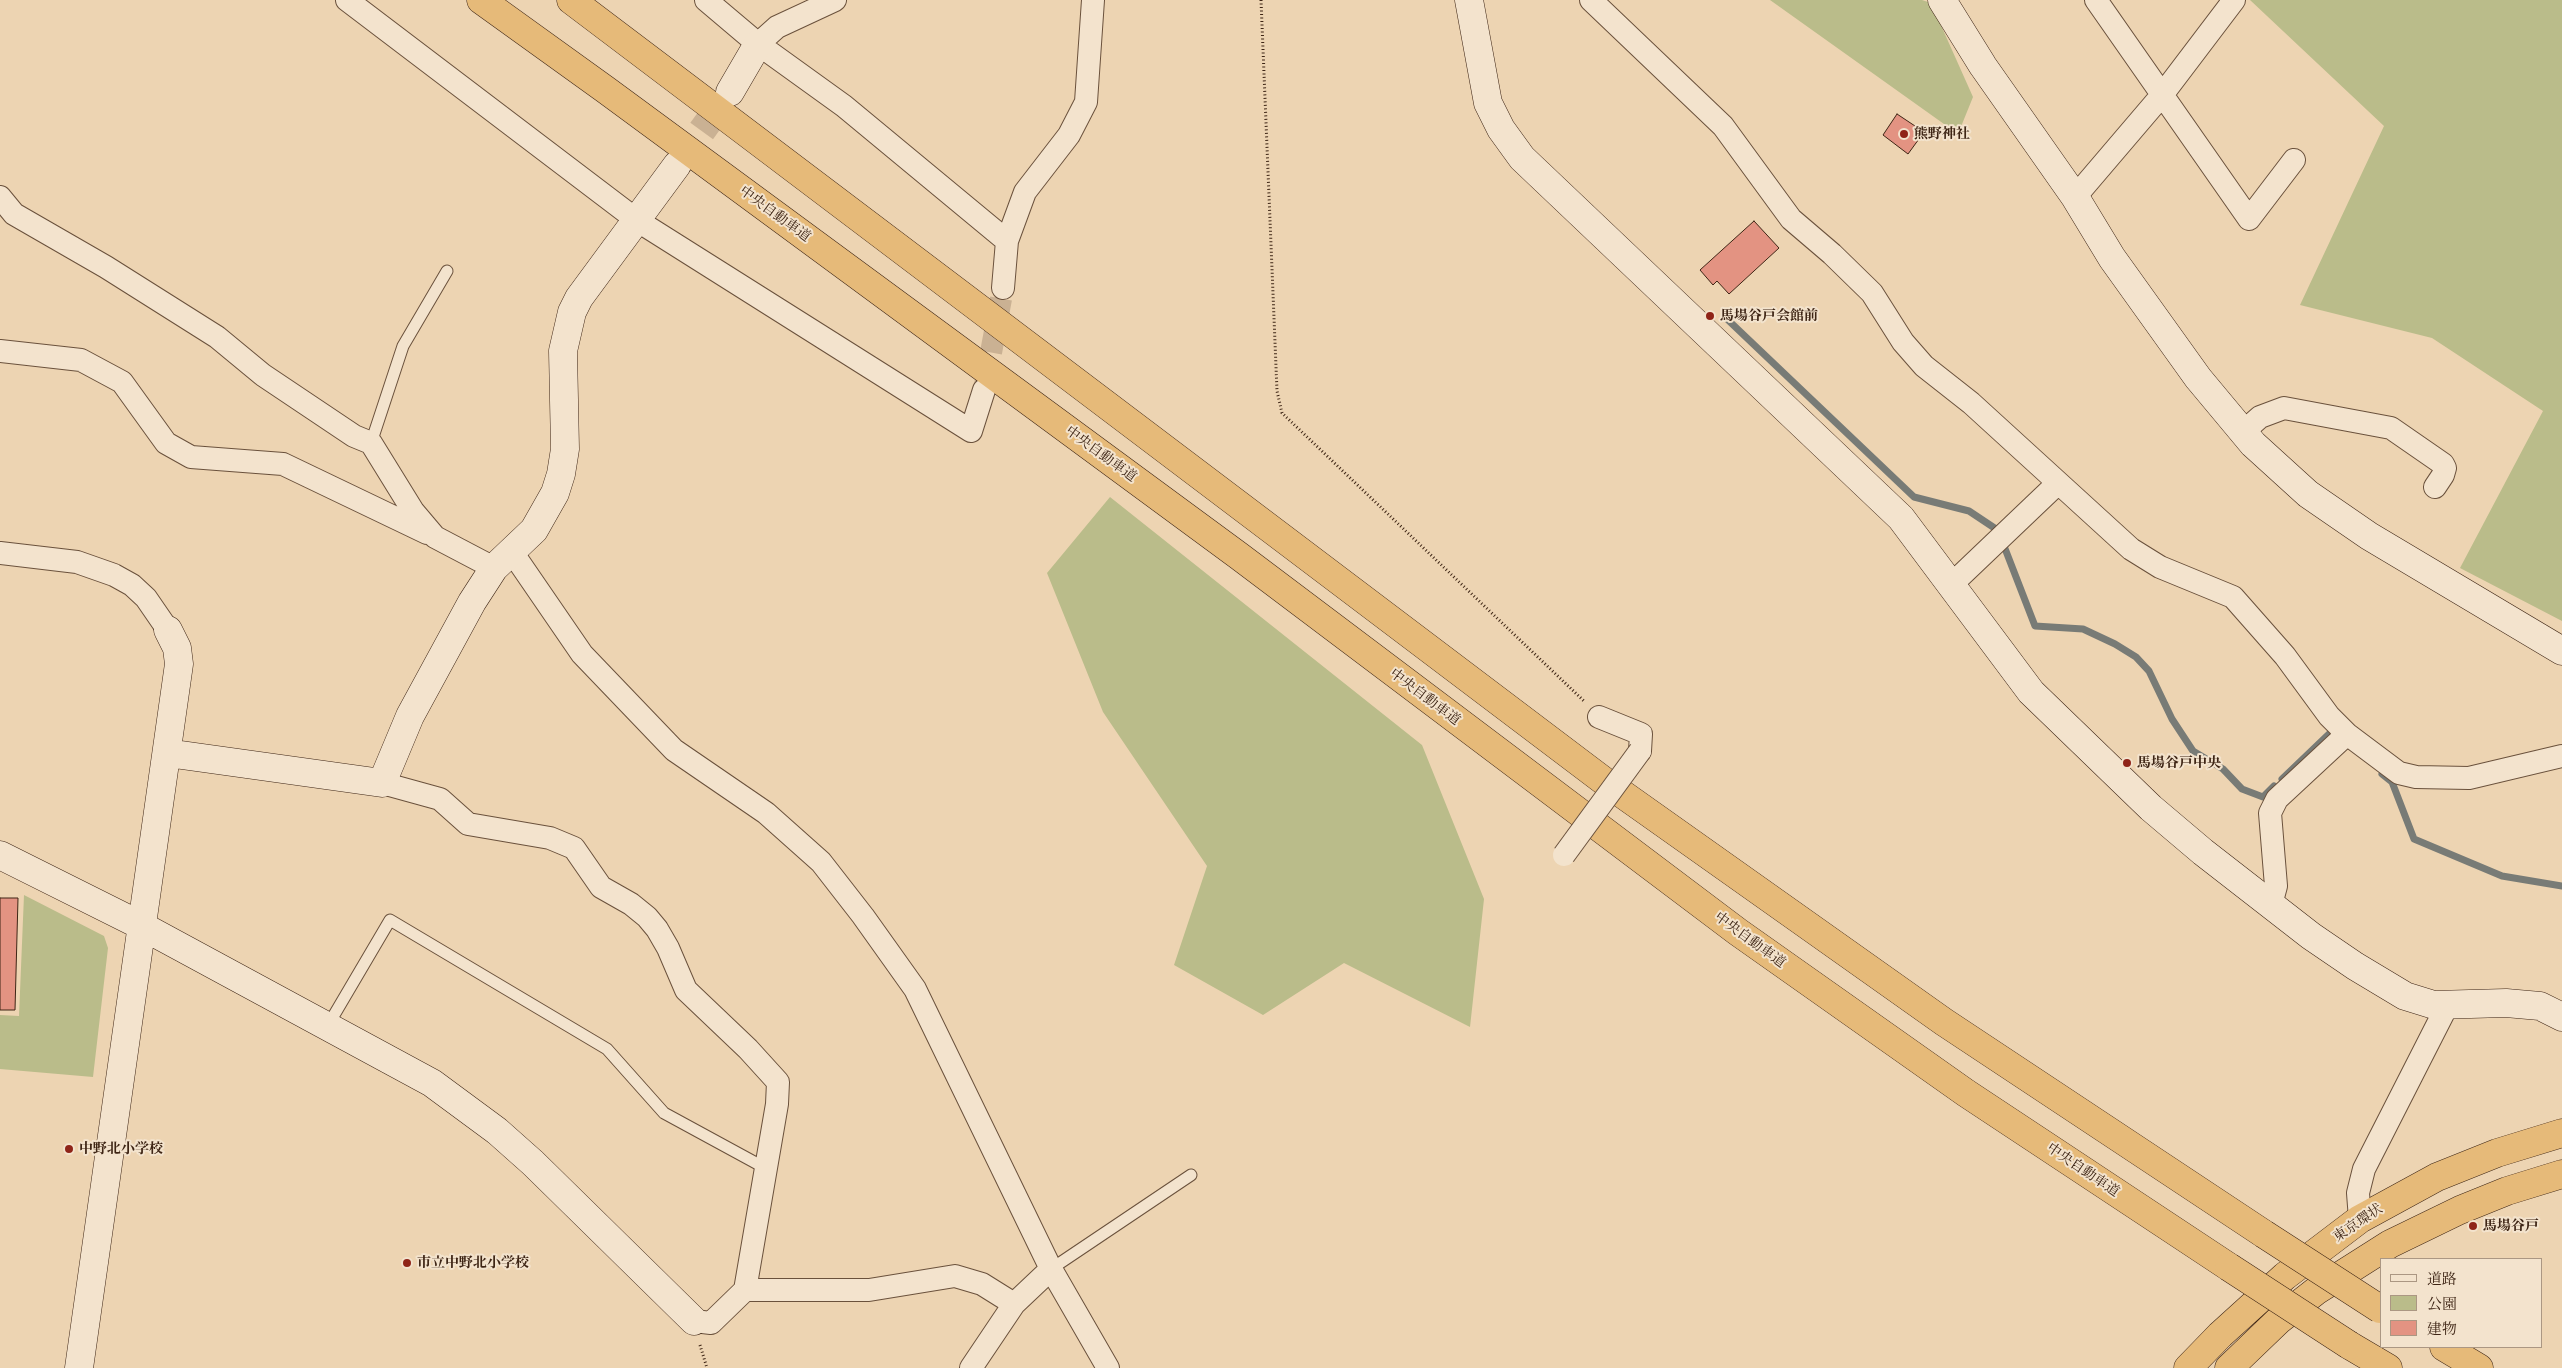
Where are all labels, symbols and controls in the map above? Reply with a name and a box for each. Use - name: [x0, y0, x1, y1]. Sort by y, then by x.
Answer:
- place label: 熊野神社: [1914, 126, 1970, 142]
- marker: 熊野神社: [1898, 128, 1910, 140]
- street label: 中央自動車道: [736, 183, 814, 245]
- place label: 馬場谷戸会館前: [1720, 308, 1818, 324]
- marker: 馬場谷戸会館前: [1704, 310, 1716, 322]
- street label: 中央自動車道: [1062, 423, 1140, 485]
- street label: 中央自動車道: [1386, 665, 1464, 729]
- place label: 馬場谷戸中央: [2137, 755, 2221, 771]
- marker: 馬場谷戸中央: [2121, 757, 2133, 769]
- street label: 中央自動車道: [1711, 909, 1789, 971]
- street label: 中央自動車道: [2043, 1140, 2123, 1200]
- place label: 中野北小学校: [79, 1141, 163, 1157]
- marker: 中野北小学校: [63, 1143, 75, 1155]
- street label: 東京環状: [2330, 1200, 2386, 1246]
- place label: 馬場谷戸: [2483, 1218, 2539, 1234]
- marker: 馬場谷戸: [2467, 1220, 2479, 1232]
- place label: 市立中野北小学校: [417, 1255, 529, 1271]
- marker: 市立中野北小学校: [401, 1257, 413, 1269]
- legend: [2380, 1258, 2542, 1348]
- text: 道路: [2427, 1269, 2457, 1288]
- text: 公園: [2427, 1294, 2457, 1313]
- text: 建物: [2427, 1319, 2457, 1338]

